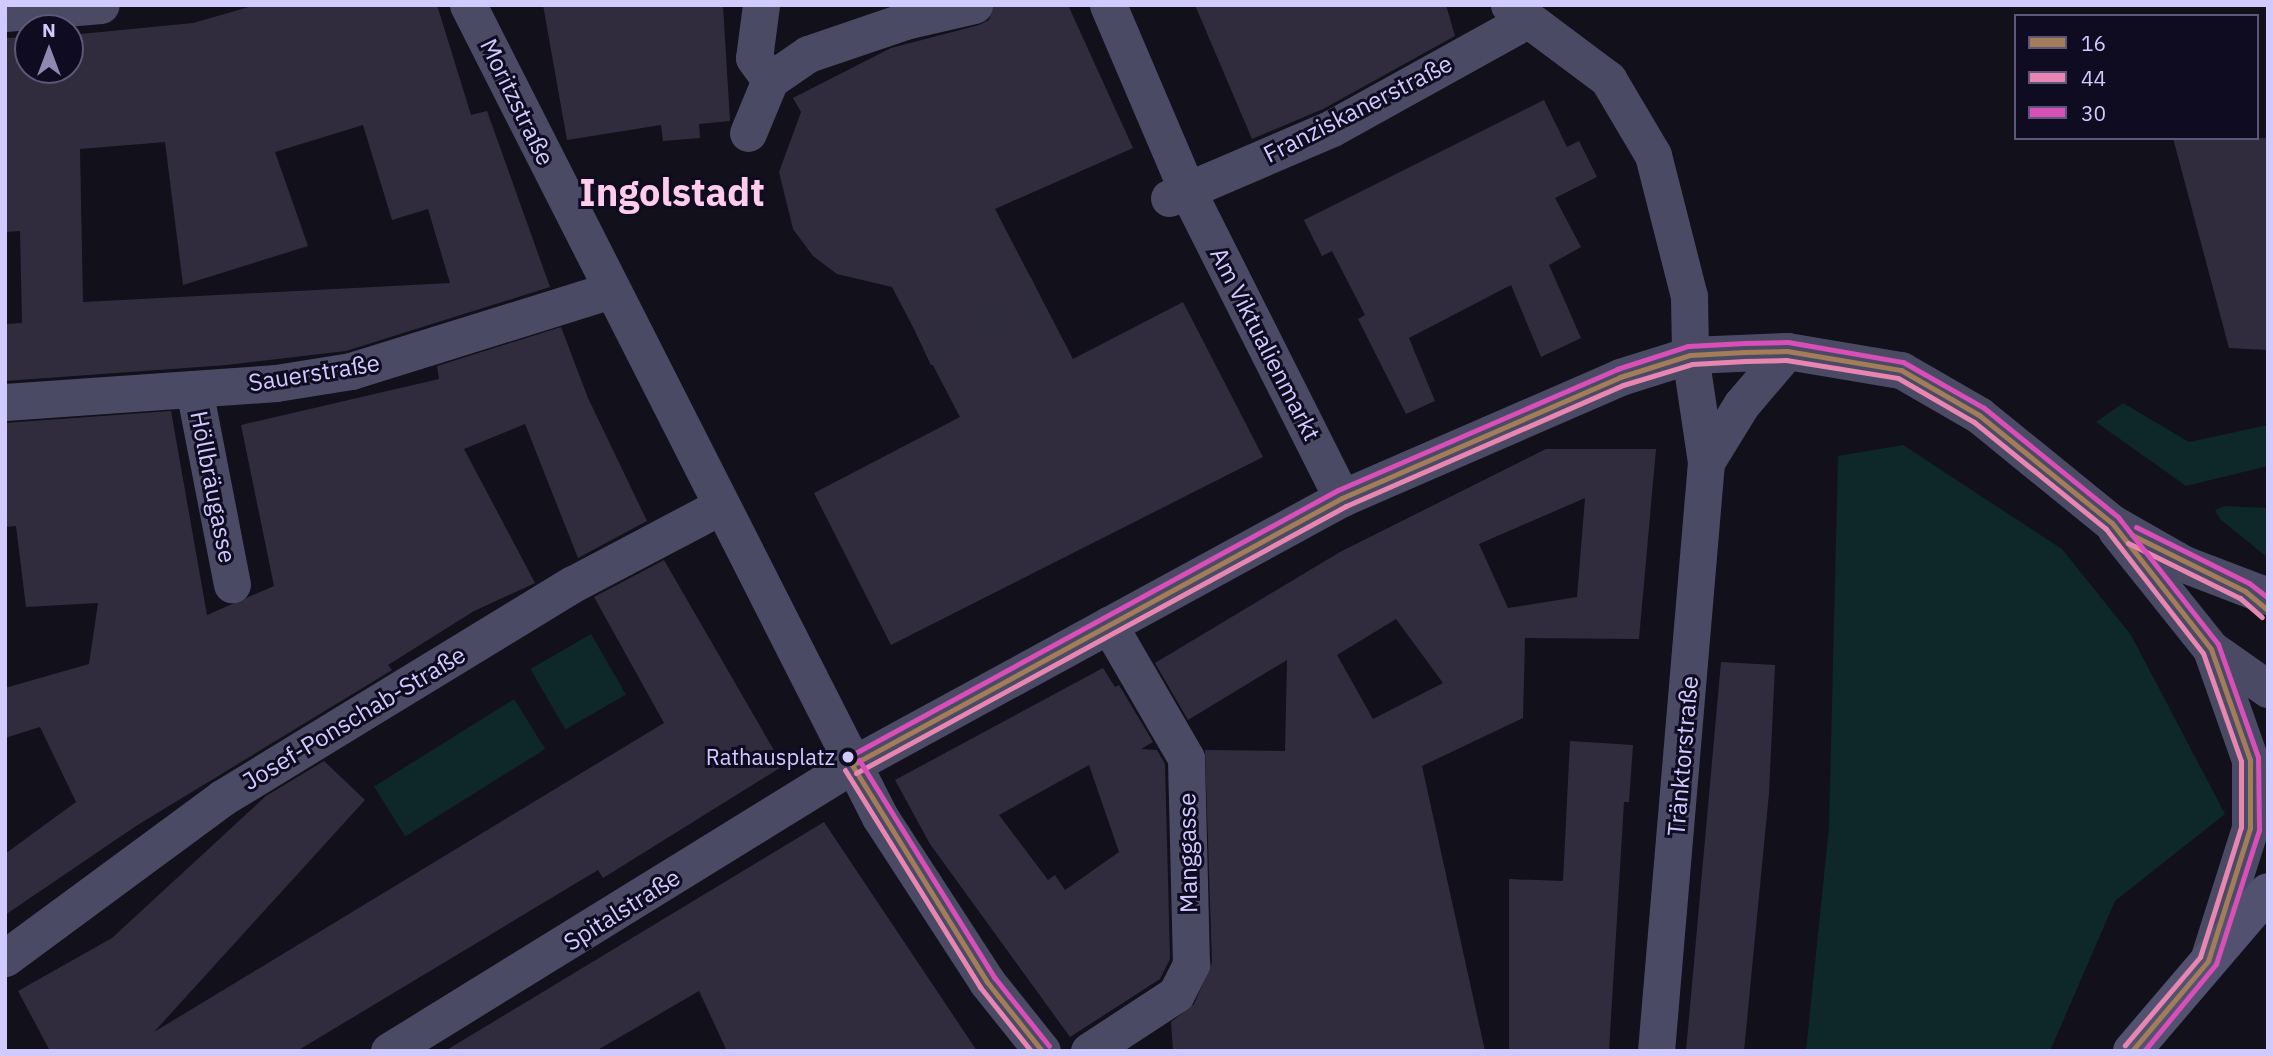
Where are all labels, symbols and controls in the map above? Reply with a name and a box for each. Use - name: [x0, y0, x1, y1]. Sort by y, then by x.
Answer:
- north arrow: [14, 14, 84, 84]
- legend: [2014, 14, 2259, 140]
- text: N: [42, 18, 56, 42]
- text: 16: [2081, 29, 2106, 57]
- street label: Moritzstraße: [474, 34, 560, 170]
- street label: Franziskanerstraße: [1259, 49, 1457, 169]
- text: 44: [2081, 64, 2106, 92]
- text: 30: [2081, 99, 2106, 127]
- district label: Ingolstadt: [579, 169, 765, 215]
- street label: Am Viktualienmarkt: [1204, 243, 1326, 445]
- street label: Sauerstraße: [246, 348, 382, 398]
- street label: Höllbräugasse: [184, 409, 242, 565]
- street label: Josef-Ponschab-Straße: [237, 640, 471, 796]
- street label: Tränktorstraße: [1662, 675, 1704, 837]
- place label: Rathausplatz: [706, 744, 835, 770]
- marker: Rathausplatz: [841, 750, 855, 764]
- street label: Manggasse: [1173, 793, 1203, 913]
- street label: Spitalstraße: [559, 863, 685, 957]

